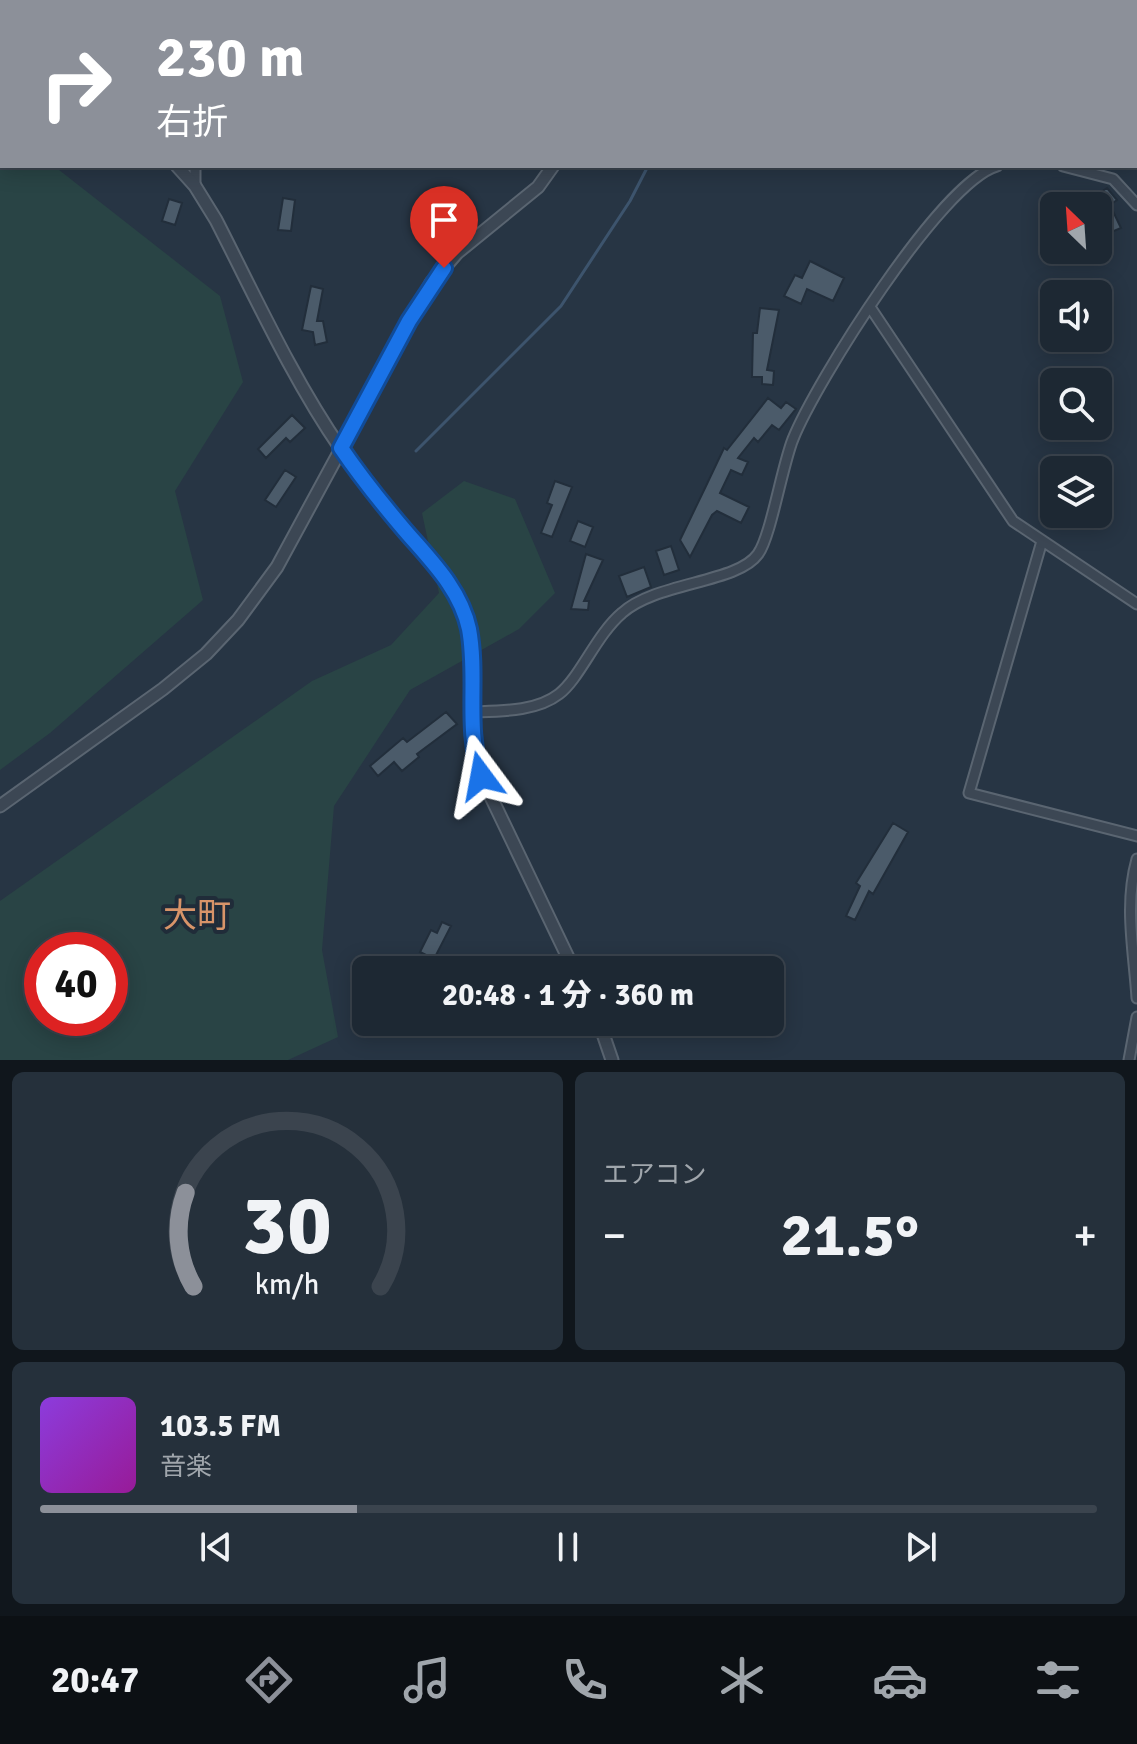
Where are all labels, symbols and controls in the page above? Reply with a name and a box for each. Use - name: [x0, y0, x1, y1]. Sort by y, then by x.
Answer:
- text: 230 m: [156, 23, 304, 92]
- icon: right: [24, 32, 128, 136]
- text: 右折: [156, 100, 228, 145]
- pin: [410, 186, 478, 268]
- north arrow: [1040, 192, 1112, 264]
- map controls: [1040, 192, 1112, 528]
- icon: arrive: [422, 198, 466, 242]
- button: sound: [1040, 280, 1112, 352]
- button: search: [1040, 368, 1112, 440]
- button: layers: [1040, 456, 1112, 528]
- position arrow: [439, 734, 523, 818]
- district label: 大町: [163, 895, 231, 937]
- speed limit sign: 40: [24, 932, 128, 1036]
- text: 20:48 · 1 分 · 360 m: [442, 977, 694, 1014]
- text: エアコン: [603, 1159, 707, 1191]
- text: 30: [242, 1175, 332, 1277]
- text: 21.5°: [781, 1199, 919, 1273]
- text: −: [603, 1209, 626, 1263]
- text: +: [1073, 1209, 1097, 1263]
- text: km/h: [255, 1267, 320, 1302]
- text: 103.5 FM: [160, 1408, 281, 1445]
- text: 音楽: [160, 1451, 212, 1483]
- icon: previous: [194, 1525, 238, 1569]
- icon: pause: [546, 1525, 590, 1569]
- icon: next: [899, 1525, 943, 1569]
- icon: directions: [241, 1652, 297, 1708]
- icon: music: [399, 1652, 455, 1708]
- icon: phone: [557, 1652, 613, 1708]
- icon: climate: [714, 1652, 770, 1708]
- icon: car: [872, 1652, 928, 1708]
- icon: filters: [1030, 1652, 1086, 1708]
- text: 20:47: [51, 1658, 139, 1703]

